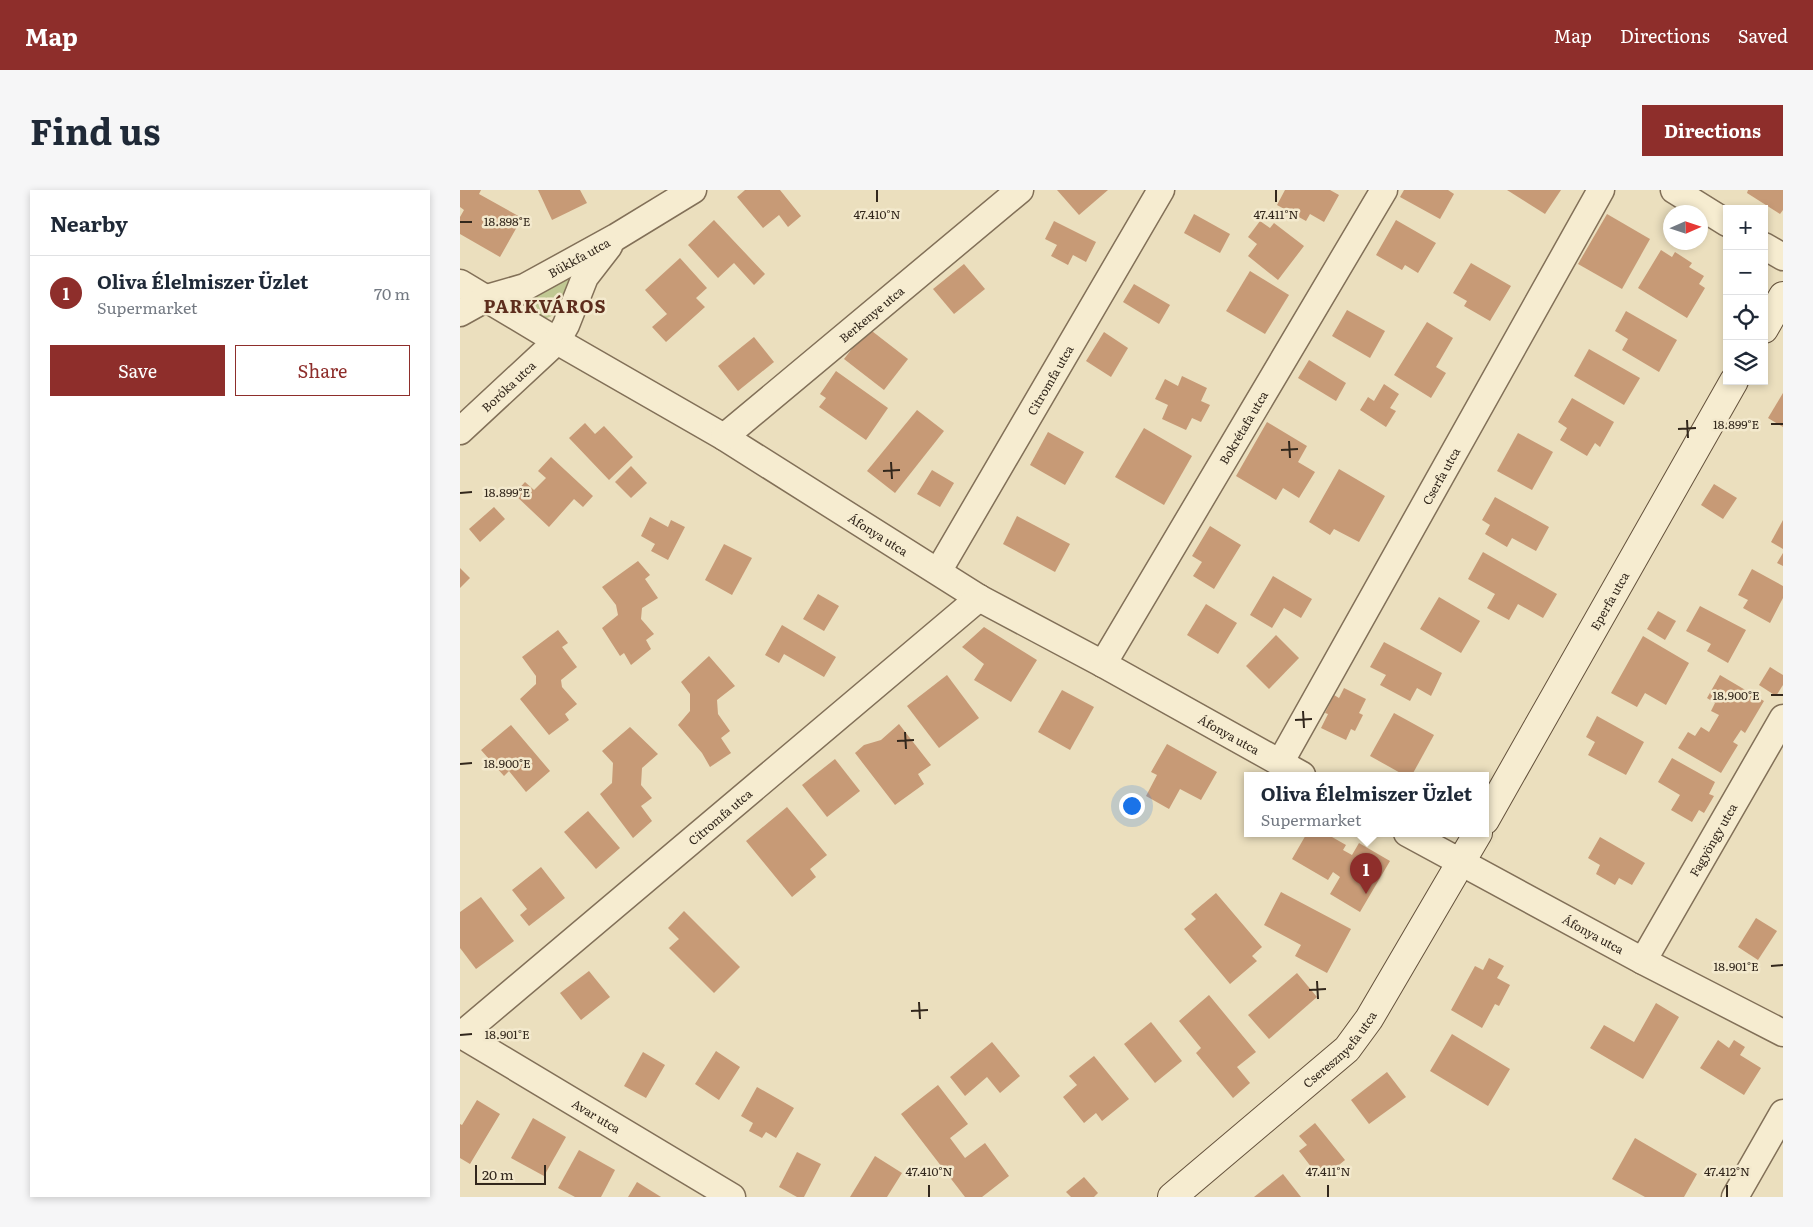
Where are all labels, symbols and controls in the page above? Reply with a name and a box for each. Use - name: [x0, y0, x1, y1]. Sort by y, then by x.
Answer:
- text: Map: [25, 18, 78, 53]
- text: Map: [1554, 22, 1592, 49]
- text: Directions: [1620, 22, 1710, 49]
- text: Saved: [1738, 22, 1788, 49]
- text: Find us: [30, 104, 160, 156]
- button: Directions: [1642, 105, 1783, 156]
- text: 47.410°N: [854, 205, 901, 223]
- text: 47.411°N: [1254, 205, 1298, 223]
- north arrow: [1663, 205, 1708, 250]
- map controls: [1723, 205, 1768, 385]
- button: +: [1723, 205, 1768, 250]
- text: Nearby: [50, 207, 128, 238]
- text: 18.898°E: [484, 212, 531, 230]
- street label: Bükkfa utca: [545, 233, 614, 282]
- button: −: [1723, 250, 1768, 295]
- text: Oliva Élelmiszer Üzlet: [97, 267, 308, 295]
- text: 1: [63, 281, 69, 305]
- text: 70 m: [374, 281, 410, 305]
- street label: Berkenye utca: [835, 281, 908, 346]
- district label: PARKVÁROS: [484, 292, 606, 319]
- text: Supermarket: [97, 295, 197, 319]
- button: locate: [1723, 295, 1768, 340]
- button: layers: [1723, 340, 1768, 385]
- street label: Citromfa utca: [1022, 341, 1078, 419]
- button: Save: [50, 345, 225, 396]
- button: Share: [235, 345, 410, 396]
- street label: Boróka utca: [477, 356, 540, 416]
- street label: Bokrétafa utca: [1214, 387, 1272, 468]
- text: 18.899°E: [1713, 415, 1759, 433]
- street label: Cserfa utca: [1417, 443, 1464, 508]
- text: 18.899°E: [484, 483, 530, 501]
- street label: Áfonya utca: [845, 509, 912, 560]
- street label: Eperfa utca: [1586, 568, 1633, 633]
- text: 18.900°E: [1712, 686, 1760, 704]
- street label: Áfonya utca: [1195, 710, 1263, 759]
- text: 18.900°E: [483, 754, 531, 772]
- popup: [1244, 772, 1489, 837]
- text: Oliva Élelmiszer Üzlet: [1261, 779, 1472, 807]
- street label: Citromfa utca: [684, 784, 756, 849]
- your location: [1119, 793, 1145, 819]
- street label: Fagyöngy utca: [1685, 799, 1741, 880]
- text: Supermarket: [1261, 807, 1361, 831]
- pin: 1: [1350, 853, 1382, 894]
- street label: Áfonya utca: [1559, 910, 1628, 958]
- text: 18.901°E: [1713, 957, 1759, 975]
- street label: Cseresznyefa utca: [1299, 1007, 1381, 1092]
- text: 18.901°E: [484, 1025, 530, 1043]
- street label: Avar utca: [569, 1094, 624, 1138]
- scale bar: [475, 1162, 546, 1185]
- text: 47.410°N: [906, 1162, 953, 1180]
- text: 47.411°N: [1306, 1162, 1350, 1180]
- text: 47.412°N: [1704, 1162, 1750, 1180]
- text: 20 m: [482, 1164, 514, 1184]

